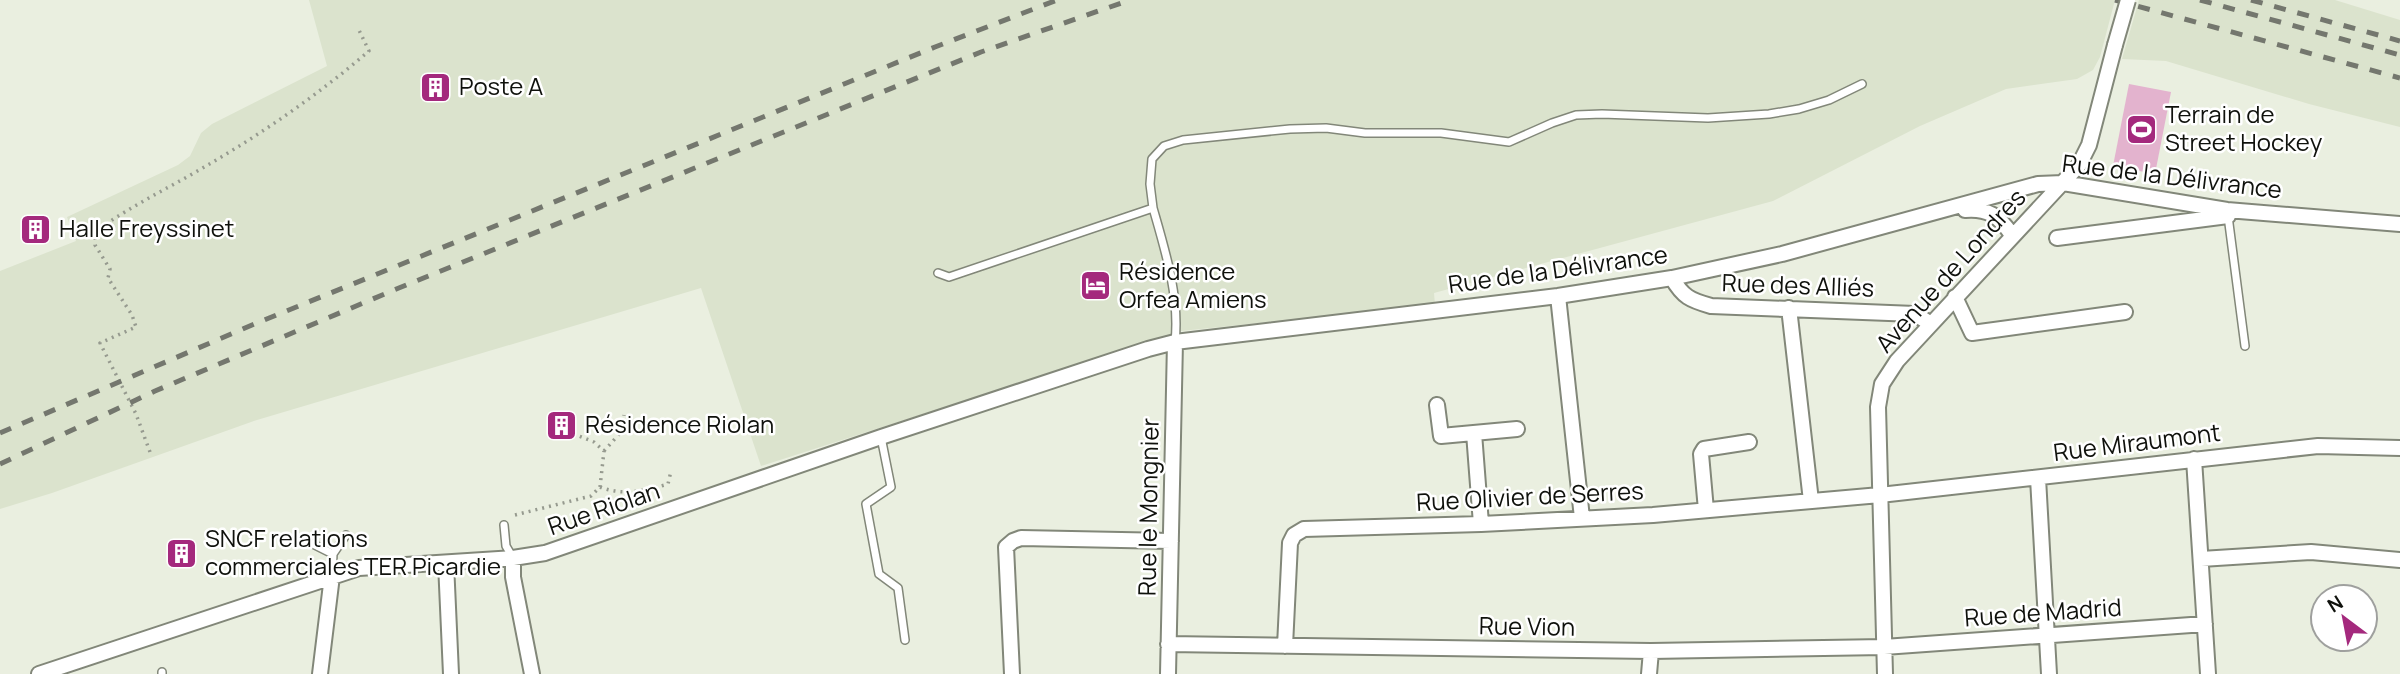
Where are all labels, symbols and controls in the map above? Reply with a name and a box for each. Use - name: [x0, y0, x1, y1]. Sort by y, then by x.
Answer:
- place label: Poste A: [459, 69, 543, 102]
- building icon: Poste A: [419, 70, 453, 104]
- place label: Terrain de Street Hockey: [2165, 97, 2323, 158]
- sports icon: Terrain de Street Hockey: [2125, 112, 2159, 146]
- street label: Rue de la Délivrance: [2060, 146, 2284, 205]
- street label: Avenue de Londres: [1867, 181, 2032, 359]
- place label: Halle Freyssinet: [59, 211, 234, 244]
- building icon: Halle Freyssinet: [19, 212, 53, 246]
- street label: Rue de la Délivrance: [1446, 237, 1670, 300]
- place label: Résidence Orfea Amiens: [1119, 254, 1267, 315]
- street label: Rue des Alliés: [1721, 265, 1875, 304]
- hotel icon: Résidence Orfea Amiens: [1079, 269, 1113, 303]
- place label: Résidence Riolan: [585, 407, 774, 440]
- building icon: Résidence Riolan: [545, 408, 579, 442]
- street label: Rue Miraumont: [2051, 415, 2222, 468]
- street label: Rue le Mongnier: [1129, 417, 1166, 596]
- street label: Rue Riolan: [543, 473, 664, 542]
- street label: Rue Olivier de Serres: [1415, 473, 1644, 518]
- place label: SNCF relations commerciales TER Picardie: [205, 521, 501, 582]
- building icon: SNCF relations commerciales TER Picardie: [165, 536, 199, 570]
- north arrow: [2309, 583, 2379, 653]
- text: N: [2322, 589, 2348, 618]
- street label: Rue de Madrid: [1963, 590, 2123, 633]
- street label: Rue Vion: [1479, 608, 1575, 643]

